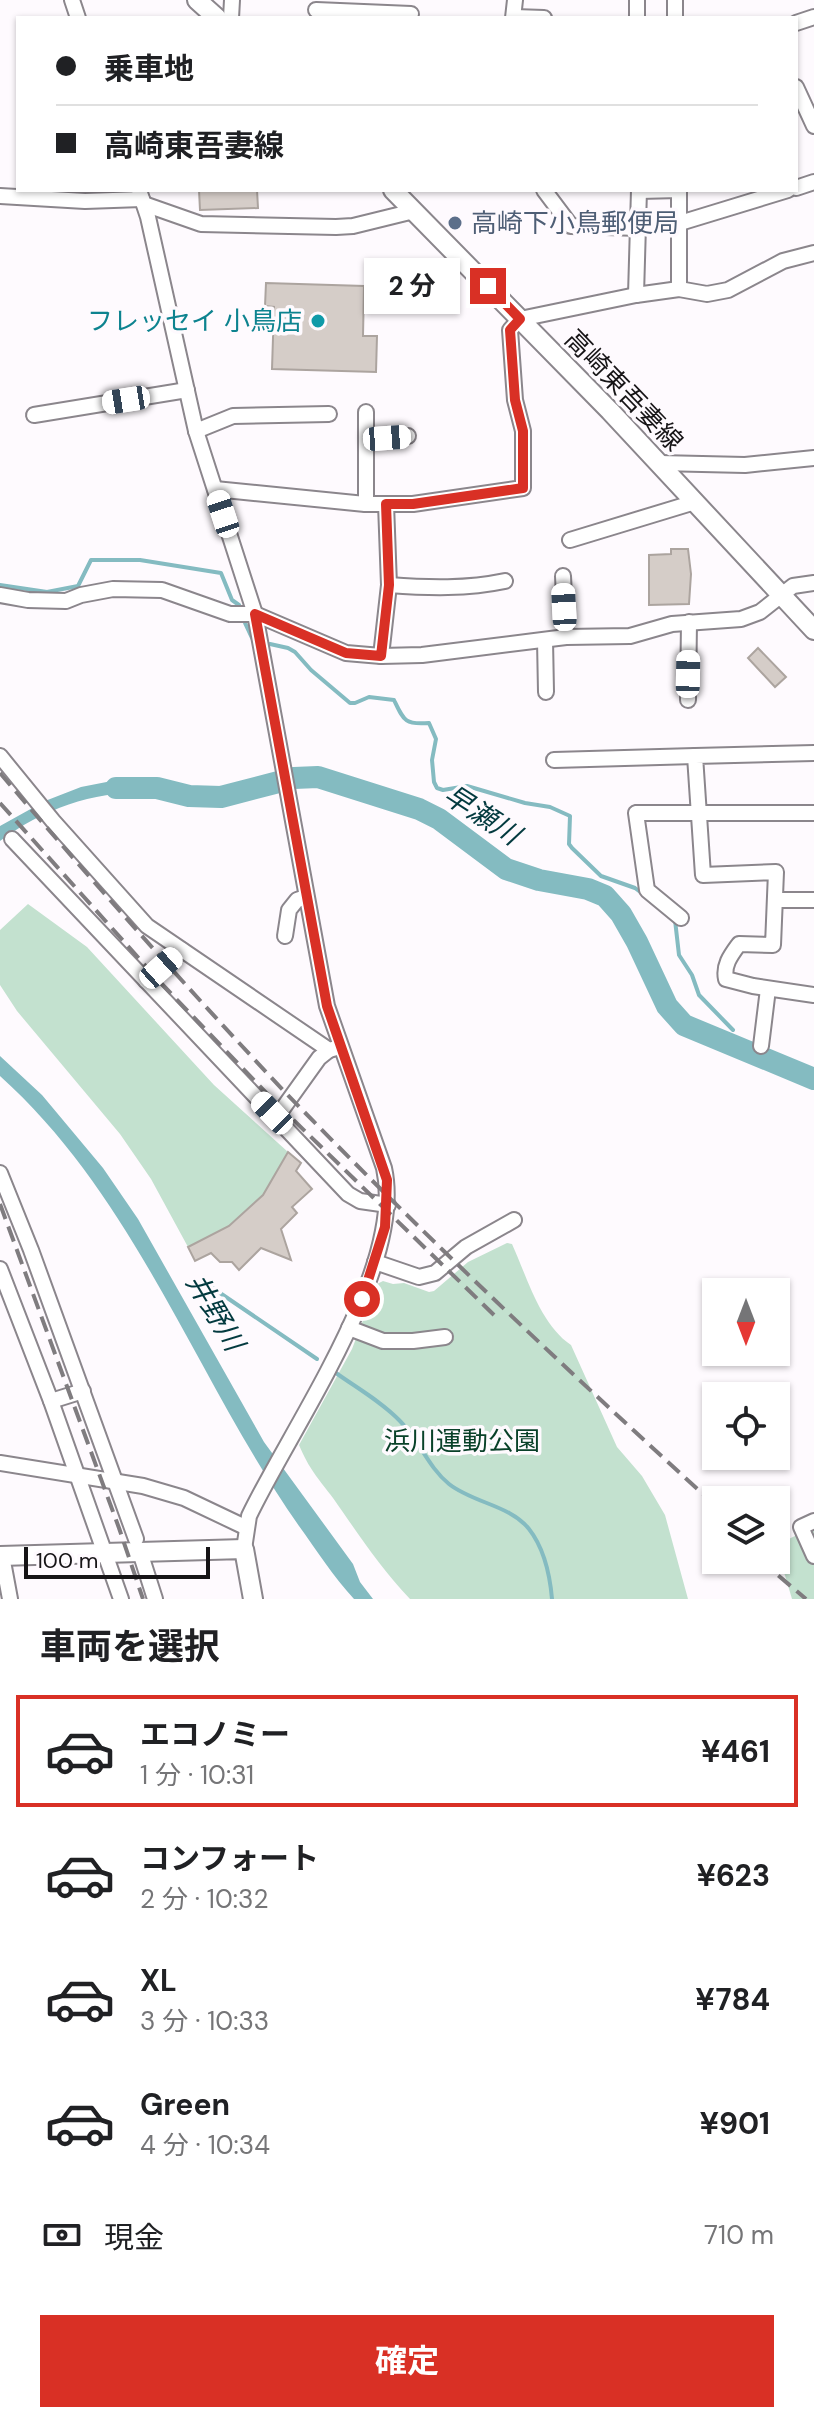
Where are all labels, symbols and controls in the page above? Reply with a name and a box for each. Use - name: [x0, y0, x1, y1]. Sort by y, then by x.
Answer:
- text: 乗車地: [104, 49, 194, 88]
- text: 高崎東吾妻線: [104, 126, 284, 165]
- place label: 高崎下小鳥郵便局: [471, 206, 679, 240]
- marker: 高崎下小鳥郵便局: [446, 214, 464, 232]
- callout: 2 分: [364, 258, 460, 314]
- route end: [470, 268, 506, 304]
- text: 2 分: [388, 269, 436, 303]
- place label: フレッセイ 小鳥店: [87, 304, 302, 338]
- marker: フレッセイ 小鳥店: [309, 312, 327, 330]
- street label: 高崎東吾妻線: [558, 322, 690, 458]
- car: [100, 384, 152, 416]
- car: [362, 424, 412, 452]
- car: [204, 487, 242, 541]
- car: [551, 582, 577, 632]
- car: [676, 650, 700, 698]
- water label: 早瀬川: [437, 777, 530, 855]
- car: [135, 943, 187, 993]
- car: [247, 1087, 297, 1139]
- water label: 井野川: [178, 1266, 254, 1360]
- north arrow: [702, 1278, 790, 1366]
- map controls: [702, 1278, 790, 1574]
- route start: [344, 1281, 380, 1317]
- button: locate: [702, 1382, 790, 1470]
- park label: 浜川運動公園: [384, 1424, 540, 1458]
- button: layers: [702, 1486, 790, 1574]
- scale bar: [24, 1543, 210, 1579]
- text: 100 m: [36, 1546, 98, 1575]
- text: 車両を選択: [40, 1623, 220, 1670]
- icon: car: [44, 1715, 116, 1787]
- text: エコノミー: [140, 1715, 290, 1754]
- text: ¥461: [701, 1732, 770, 1771]
- text: 1 分 · 10:31: [140, 1758, 254, 1792]
- icon: car: [44, 1839, 116, 1911]
- text: コンフォート: [140, 1839, 319, 1878]
- text: ¥623: [696, 1856, 770, 1895]
- text: 2 分 · 10:32: [140, 1882, 268, 1916]
- text: XL: [140, 1961, 177, 2000]
- icon: car: [44, 1963, 116, 2035]
- text: ¥784: [695, 1980, 770, 2019]
- text: 3 分 · 10:33: [140, 2004, 269, 2038]
- text: Green: [140, 2085, 230, 2124]
- icon: car: [44, 2087, 116, 2159]
- text: ¥901: [699, 2104, 770, 2143]
- text: 4 分 · 10:34: [140, 2128, 270, 2162]
- icon: cash: [40, 2213, 84, 2257]
- text: 現金: [104, 2218, 164, 2257]
- text: 710 m: [704, 2218, 774, 2252]
- button: 確定: [40, 2315, 774, 2407]

